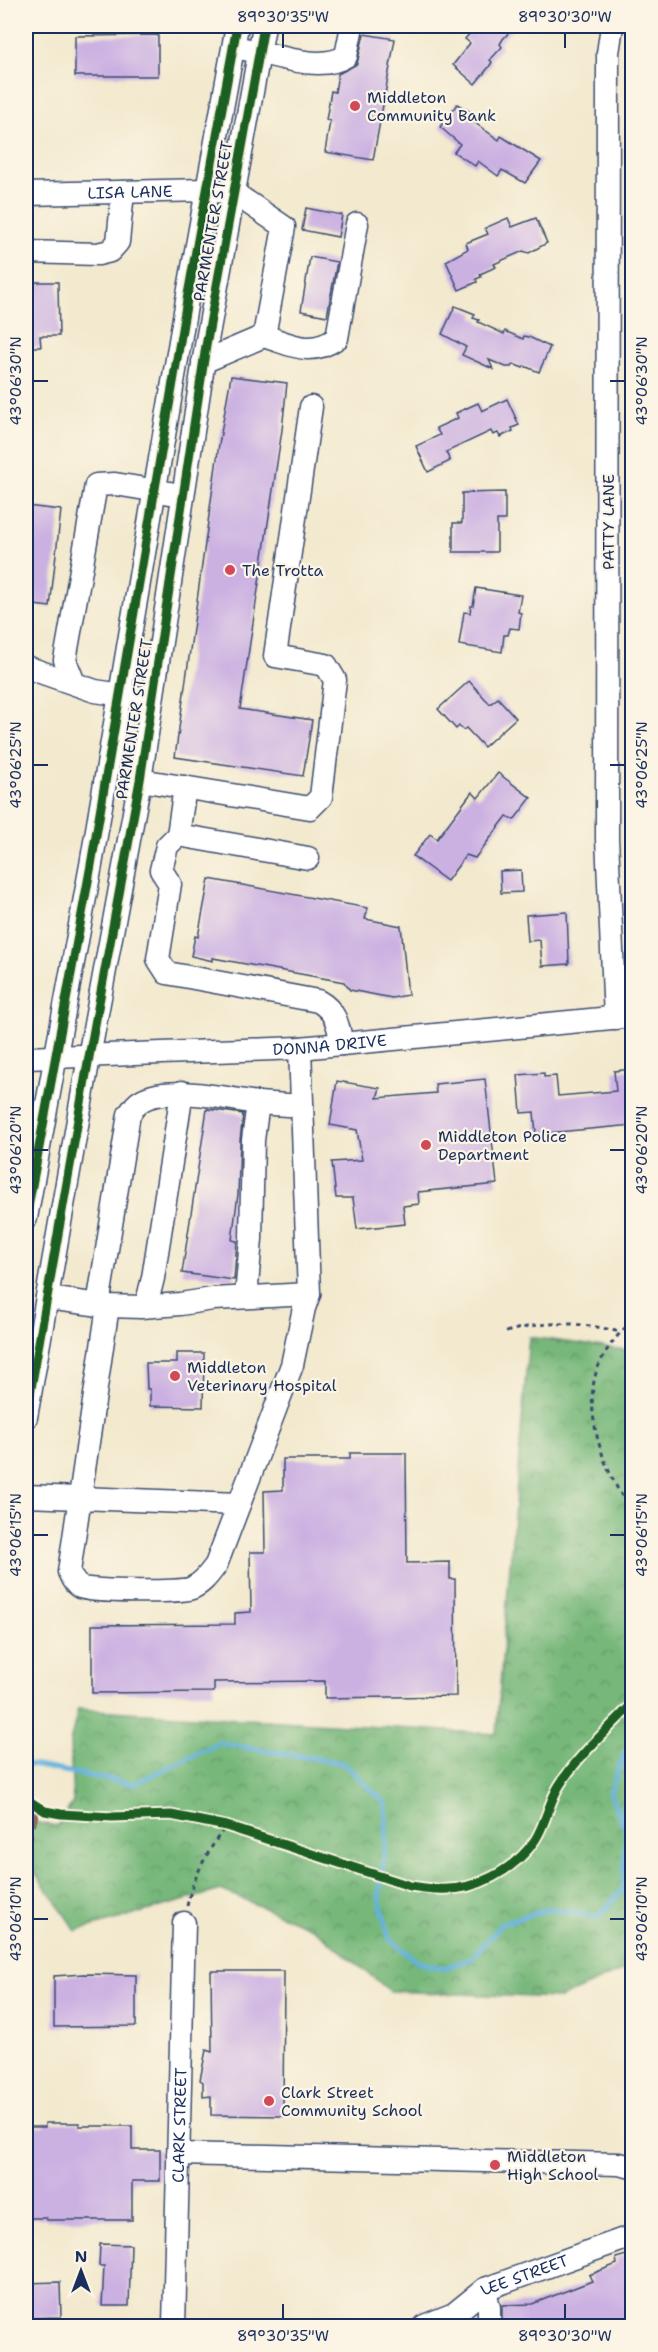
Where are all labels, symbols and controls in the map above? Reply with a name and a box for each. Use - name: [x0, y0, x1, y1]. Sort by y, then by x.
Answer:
- text: 89°30'35"W: [237, 7, 329, 27]
- text: 89°30'30"W: [518, 7, 612, 27]
- place label: Middleton Community Bank: [367, 87, 496, 126]
- marker: Middleton Community Bank: [348, 99, 362, 113]
- street label: PARMENTER STREET: [189, 139, 238, 303]
- street label: LISA LANE: [87, 180, 173, 203]
- text: 43°06'30"N: [6, 336, 26, 426]
- text: 43°06'30"N: [632, 336, 652, 426]
- street label: PATTY LANE: [598, 474, 619, 570]
- place label: The Trotta: [242, 560, 324, 581]
- marker: The Trotta: [223, 563, 237, 577]
- street label: PARMENTER STREET: [111, 637, 157, 801]
- text: 43°06'25"N: [6, 721, 26, 809]
- text: 43°06'25"N: [632, 721, 652, 809]
- street label: DONNA DRIVE: [272, 1029, 388, 1059]
- text: 43°06'20"N: [6, 1106, 26, 1194]
- text: 43°06'20"N: [632, 1106, 652, 1194]
- place label: Middleton Police Department: [438, 1126, 567, 1165]
- marker: Middleton Police Department: [419, 1138, 433, 1152]
- place label: Middleton Veterinary Hospital: [187, 1357, 337, 1396]
- marker: Middleton Veterinary Hospital: [168, 1369, 182, 1383]
- text: 43°06'15"N: [6, 1493, 26, 1577]
- text: 43°06'15"N: [632, 1493, 652, 1577]
- text: 43°06'10"N: [6, 1876, 26, 1962]
- text: 43°06'10"N: [632, 1876, 652, 1962]
- street label: CLARK STREET: [167, 2067, 191, 2183]
- place label: Clark Street Community School: [281, 2082, 423, 2121]
- marker: Clark Street Community School: [262, 2094, 276, 2108]
- place label: Middleton High School: [507, 2146, 599, 2185]
- marker: Middleton High School: [488, 2158, 502, 2172]
- north arrow: [51, 2241, 111, 2301]
- text: N: [75, 2246, 87, 2267]
- street label: LEE STREET: [475, 2249, 571, 2300]
- text: 89°30'35"W: [237, 2326, 329, 2346]
- text: 89°30'30"W: [518, 2326, 612, 2346]

